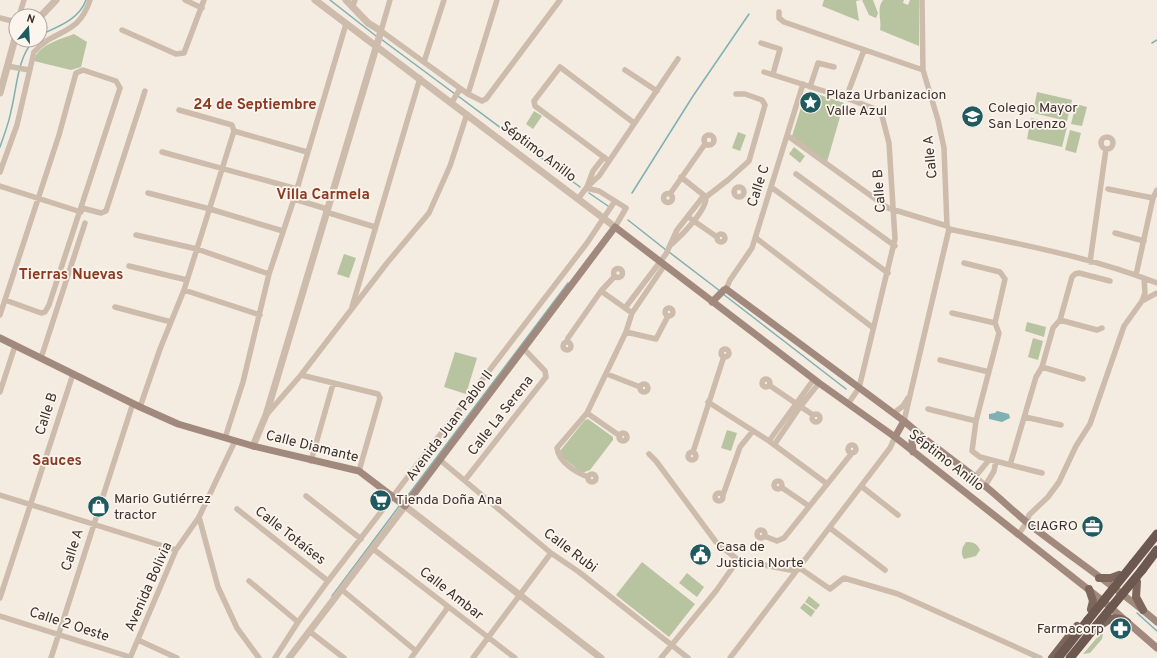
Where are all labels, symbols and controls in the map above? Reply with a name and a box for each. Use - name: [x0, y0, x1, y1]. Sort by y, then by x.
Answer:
- north arrow: [8, 8, 48, 48]
- text: N: [25, 12, 37, 27]
- place label: Plaza Urbanizacion Valle Azul: [826, 87, 946, 120]
- place icon: Plaza Urbanizacion Valle Azul: [798, 90, 824, 116]
- district label: 24 de Septiembre: [193, 96, 317, 115]
- place label: Colegio Mayor San Lorenzo: [988, 100, 1078, 133]
- school or university icon: Colegio Mayor San Lorenzo: [960, 103, 986, 129]
- street label: Séptimo Anillo: [497, 118, 579, 186]
- street label: Calle A: [920, 134, 942, 180]
- street label: Calle C: [744, 163, 774, 209]
- street label: Calle B: [870, 169, 890, 213]
- district label: Villa Carmela: [276, 186, 370, 205]
- district label: Tierras Nuevas: [19, 266, 123, 285]
- street label: Avenida Juan Pablo II: [403, 367, 497, 485]
- street label: Calle La Serena: [464, 373, 538, 459]
- street label: Calle B: [32, 391, 62, 437]
- street label: Séptimo Anillo: [905, 426, 987, 496]
- street label: Calle Diamante: [264, 427, 360, 467]
- district label: Sauces: [32, 452, 82, 471]
- supermarket icon: Tienda Doña Ana: [367, 487, 393, 513]
- place label: Mario Gutiérrez tractor: [114, 491, 211, 524]
- place label: Tienda Doña Ana: [396, 492, 502, 509]
- shop icon: Mario Gutiérrez tractor: [86, 494, 112, 520]
- street label: Calle Totaíses: [251, 503, 329, 569]
- office icon: CIAGRO: [1080, 513, 1106, 539]
- place label: CIAGRO: [1027, 518, 1078, 535]
- street label: Calle Rubi: [540, 525, 600, 577]
- street label: Calle A: [58, 527, 88, 573]
- place label: Casa de Justicia Norte: [716, 539, 804, 572]
- street label: Avenida Bolivia: [122, 540, 176, 634]
- public building icon: Casa de Justicia Norte: [688, 542, 714, 568]
- street label: Calle Ambar: [416, 564, 487, 625]
- street label: Calle 2 Oeste: [27, 604, 111, 646]
- pharmacy icon: Farmacorp: [1107, 616, 1133, 642]
- place label: Farmacorp: [1037, 621, 1104, 638]

